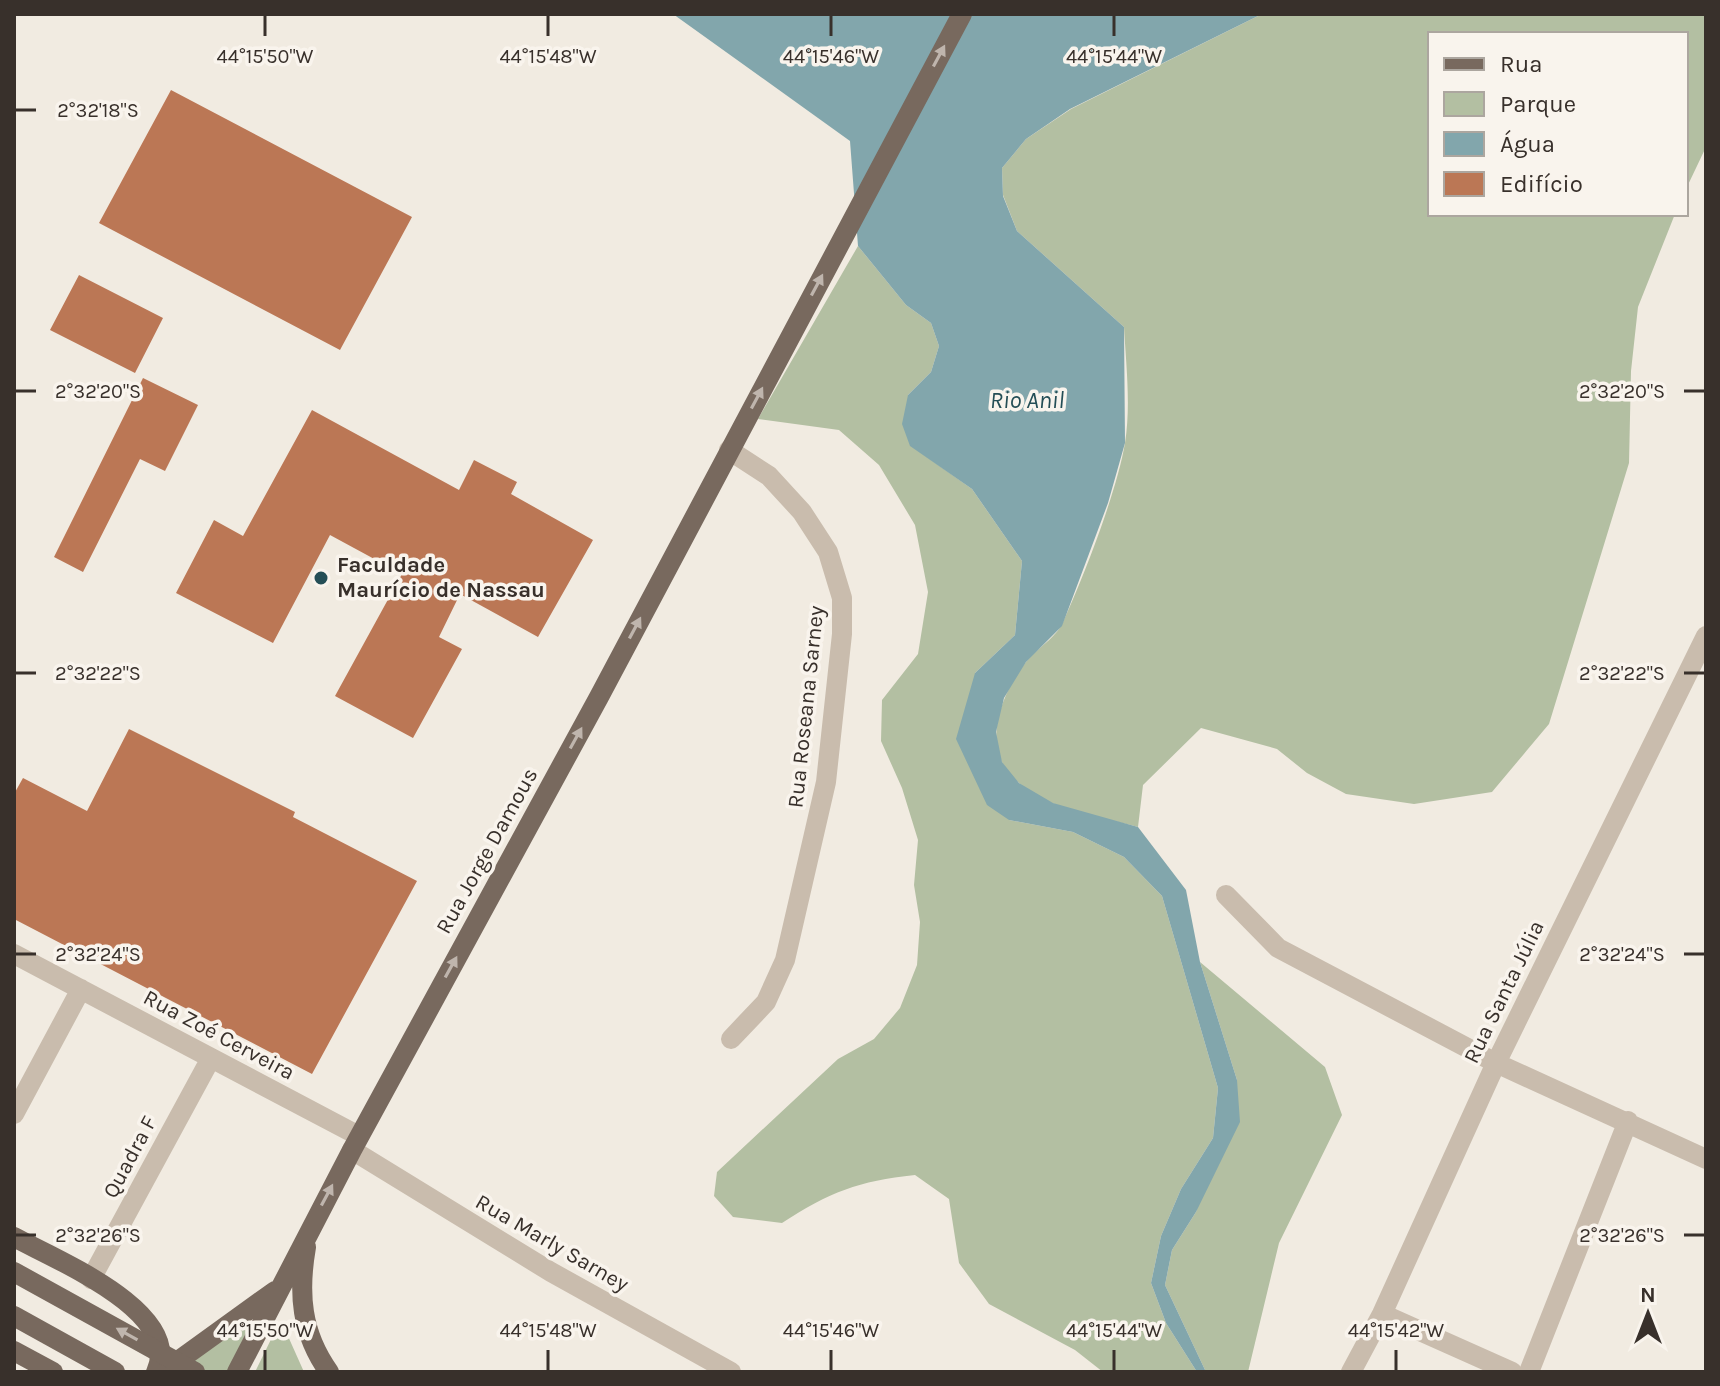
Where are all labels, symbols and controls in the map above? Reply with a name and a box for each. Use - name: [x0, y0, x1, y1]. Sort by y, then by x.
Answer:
- legend: [1428, 32, 1688, 216]
- one-way arrow: [933, 44, 946, 67]
- text: 44°15'50"W: [217, 45, 314, 68]
- text: 44°15'48"W: [499, 45, 597, 68]
- text: 44°15'46"W: [783, 45, 879, 68]
- text: 44°15'44"W: [1066, 45, 1162, 68]
- text: Rua: [1500, 50, 1542, 78]
- text: Parque: [1500, 90, 1576, 118]
- text: 2°32'18"S: [57, 99, 139, 122]
- text: Água: [1500, 129, 1555, 158]
- text: Edifício: [1500, 170, 1583, 198]
- one-way arrow: [810, 274, 824, 296]
- text: 2°32'20"S: [55, 380, 141, 403]
- text: 2°32'20"S: [1579, 380, 1665, 403]
- water label: Rio Anil: [990, 386, 1064, 414]
- one-way arrow: [749, 387, 763, 409]
- place label: Faculdade Maurício de Nassau: [337, 552, 545, 603]
- marker: Faculdade Maurício de Nassau: [312, 569, 330, 587]
- street label: Rua Roseana Sarney: [782, 605, 830, 809]
- one-way arrow: [629, 616, 642, 639]
- text: 2°32'22"S: [55, 662, 141, 685]
- text: 2°32'22"S: [1579, 662, 1665, 685]
- one-way arrow: [569, 727, 582, 750]
- street label: Rua Jorge Damous: [431, 763, 543, 939]
- street label: Rua Santa Júlia: [1458, 916, 1550, 1068]
- text: 2°32'24"S: [55, 943, 141, 966]
- text: 2°32'24"S: [1579, 943, 1665, 966]
- one-way arrow: [445, 955, 458, 978]
- street label: Rua Zoé Cerveira: [139, 984, 299, 1086]
- street label: Quadra F: [97, 1111, 163, 1203]
- one-way arrow: [321, 1184, 334, 1207]
- street label: Rua Marly Sarney: [471, 1189, 633, 1297]
- text: 2°32'26"S: [55, 1224, 141, 1247]
- text: 2°32'26"S: [1579, 1224, 1665, 1247]
- north arrow: [1608, 1274, 1688, 1354]
- text: N: [1640, 1282, 1656, 1308]
- text: 44°15'50"W: [217, 1319, 314, 1342]
- text: 44°15'48"W: [499, 1319, 597, 1342]
- text: 44°15'46"W: [783, 1319, 879, 1342]
- text: 44°15'44"W: [1066, 1319, 1162, 1342]
- text: 44°15'42"W: [1348, 1319, 1444, 1342]
- one-way arrow: [115, 1328, 138, 1341]

